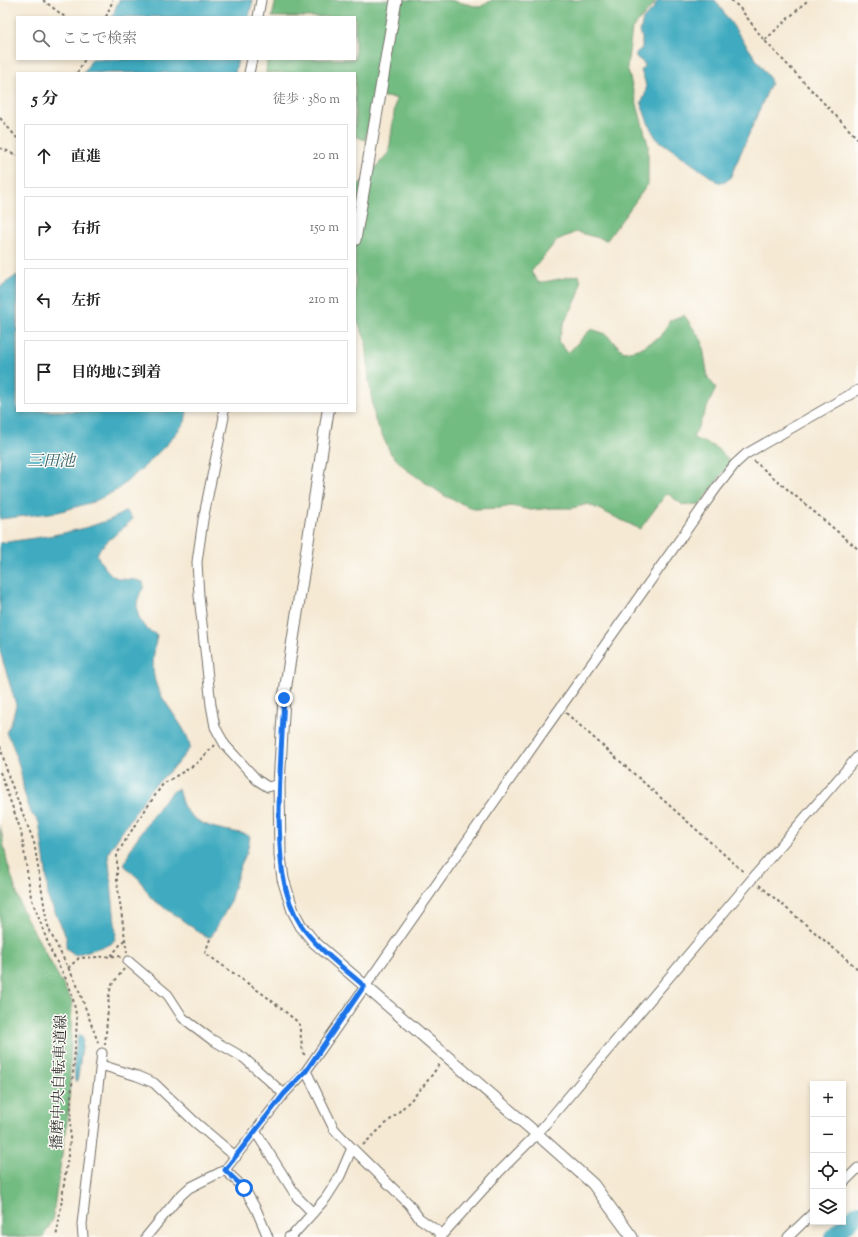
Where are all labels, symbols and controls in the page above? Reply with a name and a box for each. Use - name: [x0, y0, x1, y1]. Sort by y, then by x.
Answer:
- search box: [16, 16, 356, 60]
- icon: search: [30, 27, 52, 49]
- text: ここで検索: [62, 29, 137, 50]
- text: 5 分: [32, 88, 58, 112]
- text: 徒歩 · 380 m: [273, 91, 340, 109]
- icon: ahead: [33, 145, 55, 167]
- text: 直進: [71, 147, 101, 168]
- text: 20 m: [313, 147, 339, 165]
- icon: right: [33, 217, 55, 239]
- text: 右折: [71, 219, 101, 240]
- text: 150 m: [310, 219, 339, 237]
- icon: left: [33, 289, 55, 311]
- text: 左折: [71, 291, 101, 312]
- text: 210 m: [308, 291, 339, 309]
- icon: arrive: [33, 361, 55, 383]
- text: 目的地に到着: [71, 363, 161, 384]
- water label: 三田池: [27, 451, 77, 474]
- route end: [275, 689, 293, 707]
- street label: 播磨中央自転車道線: [47, 1014, 73, 1150]
- map controls: [810, 1081, 846, 1225]
- button: +: [810, 1081, 846, 1117]
- button: −: [810, 1117, 846, 1153]
- button: locate: [810, 1153, 846, 1189]
- route start: [235, 1179, 253, 1197]
- button: layers: [810, 1189, 846, 1225]

